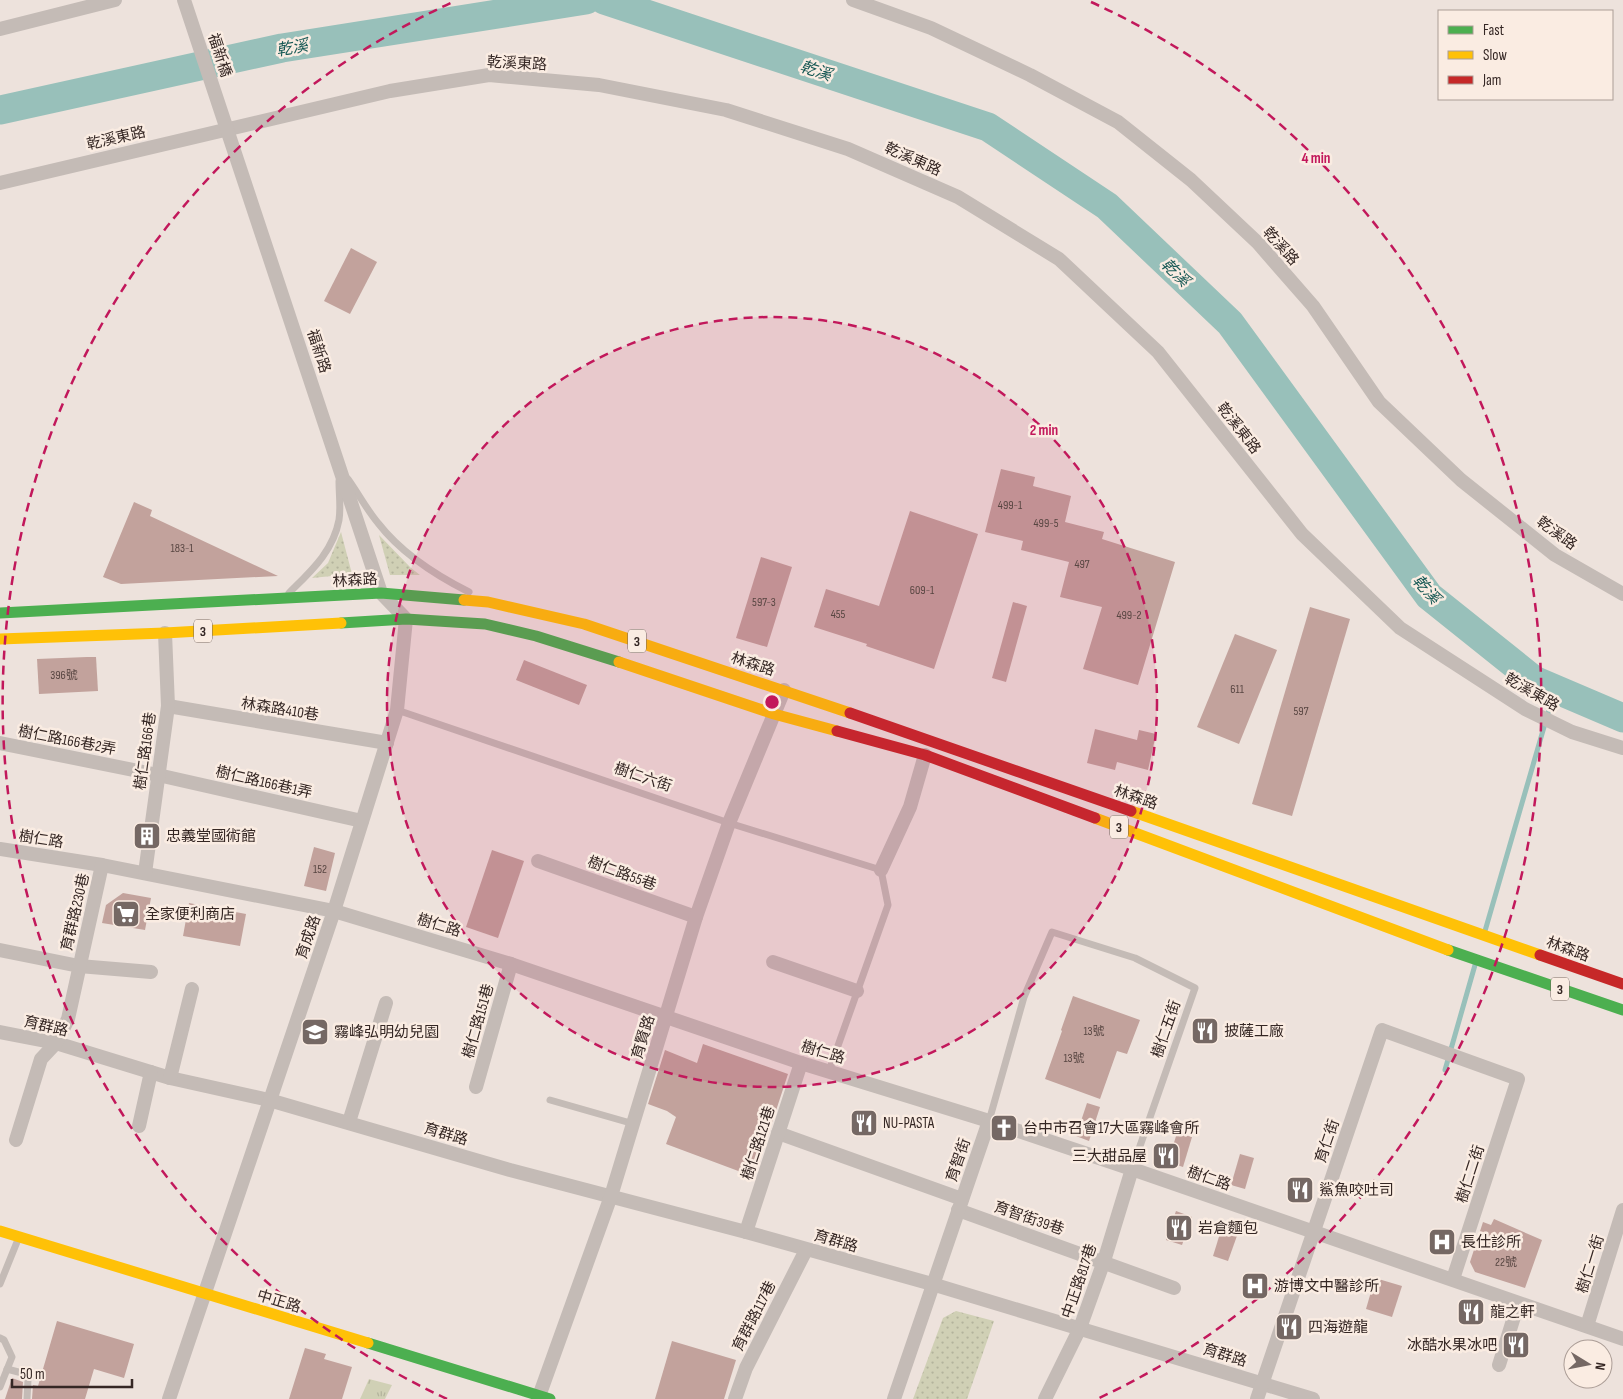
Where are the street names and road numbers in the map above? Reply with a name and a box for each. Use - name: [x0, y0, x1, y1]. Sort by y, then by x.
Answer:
- street label: 福新橋: [204, 31, 236, 79]
- street label: 乾溪東路: [487, 52, 547, 75]
- street label: 乾溪東路: [85, 122, 147, 154]
- street label: 乾溪東路: [882, 139, 944, 180]
- street label: 乾溪路: [1259, 223, 1303, 269]
- street label: 福新路: [303, 327, 335, 375]
- street label: 乾溪東路: [1213, 399, 1265, 458]
- street label: 乾溪路: [1533, 512, 1580, 554]
- street label: 林森路: [332, 570, 378, 591]
- road number: 3: [194, 620, 212, 642]
- road number: 3: [628, 630, 646, 652]
- street label: 林森路: [729, 648, 777, 680]
- street label: 乾溪東路: [1501, 669, 1562, 716]
- street label: 林森路410巷: [240, 694, 320, 725]
- street label: 樹仁路166巷: [131, 711, 160, 791]
- street label: 樹仁路166巷2弄: [16, 722, 118, 759]
- street label: 樹仁六街: [611, 759, 674, 796]
- street label: 樹仁路166巷1弄: [214, 762, 314, 803]
- street label: 林森路: [1111, 781, 1160, 814]
- road number: 3: [1110, 816, 1128, 839]
- street label: 樹仁路: [17, 827, 65, 852]
- street label: 樹仁路55巷: [585, 852, 659, 895]
- street label: 育群路230巷: [57, 871, 94, 953]
- street label: 樹仁路: [415, 910, 463, 941]
- street label: 育成路: [292, 913, 325, 962]
- street label: 林森路: [1543, 933, 1592, 966]
- road number: 3: [1551, 978, 1569, 1001]
- street label: 樹仁路151巷: [459, 982, 498, 1061]
- street label: 樹仁五街: [1148, 998, 1185, 1061]
- street label: 育群路: [22, 1012, 70, 1041]
- street label: 育賢路: [628, 1013, 659, 1061]
- street label: 樹仁路: [799, 1037, 847, 1068]
- street label: 樹仁路121巷: [738, 1104, 779, 1183]
- street label: 育仁街: [1311, 1117, 1344, 1166]
- street label: 育群路: [422, 1119, 470, 1150]
- street label: 育智街: [942, 1136, 975, 1185]
- street label: 樹仁二街: [1452, 1143, 1489, 1206]
- street label: 樹仁路: [1184, 1162, 1233, 1195]
- street label: 育智街39巷: [991, 1198, 1066, 1239]
- street label: 育群路: [812, 1226, 860, 1257]
- street label: 樹仁一街: [1573, 1233, 1608, 1296]
- street label: 中正路817巷: [1058, 1241, 1101, 1321]
- street label: 育群路117巷: [729, 1278, 780, 1355]
- street label: 中正路: [255, 1286, 303, 1317]
- street label: 育群路: [1201, 1340, 1249, 1371]

